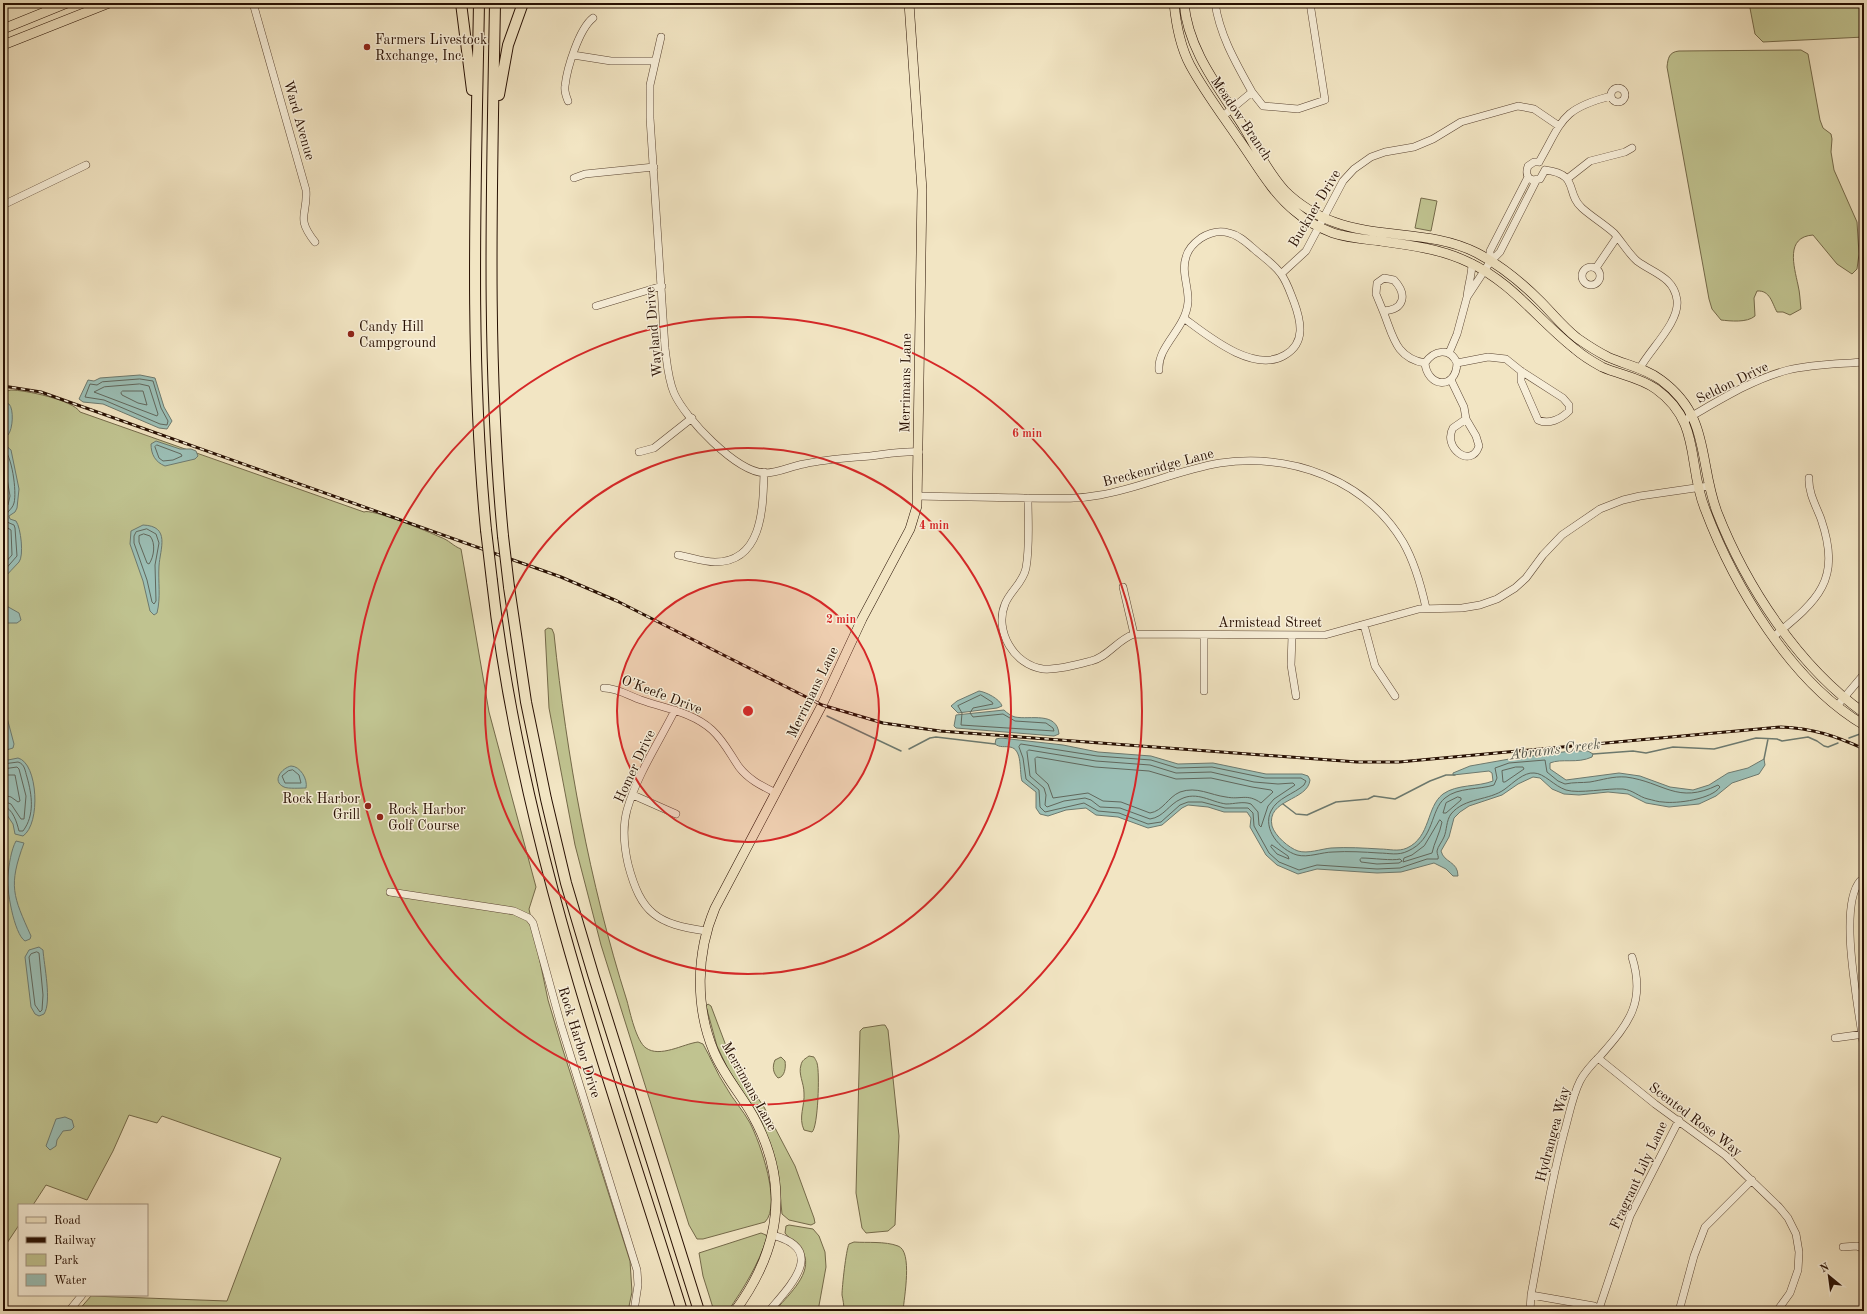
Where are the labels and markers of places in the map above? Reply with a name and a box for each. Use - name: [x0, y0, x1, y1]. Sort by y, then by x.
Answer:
- place label: Farmers Livestock Rxchange, Inc.: [375, 33, 487, 63]
- marker: Farmers Livestock Rxchange, Inc.: [362, 42, 372, 52]
- place label: Candy Hill Campground: [359, 320, 436, 350]
- marker: Candy Hill Campground: [346, 329, 356, 339]
- centre of rings: [741, 704, 755, 718]
- place label: Rock Harbor Grill: [282, 792, 360, 822]
- marker: Rock Harbor Grill: [363, 801, 373, 811]
- place label: Rock Harbor Golf Course: [388, 803, 466, 833]
- marker: Rock Harbor Golf Course: [375, 812, 385, 822]

